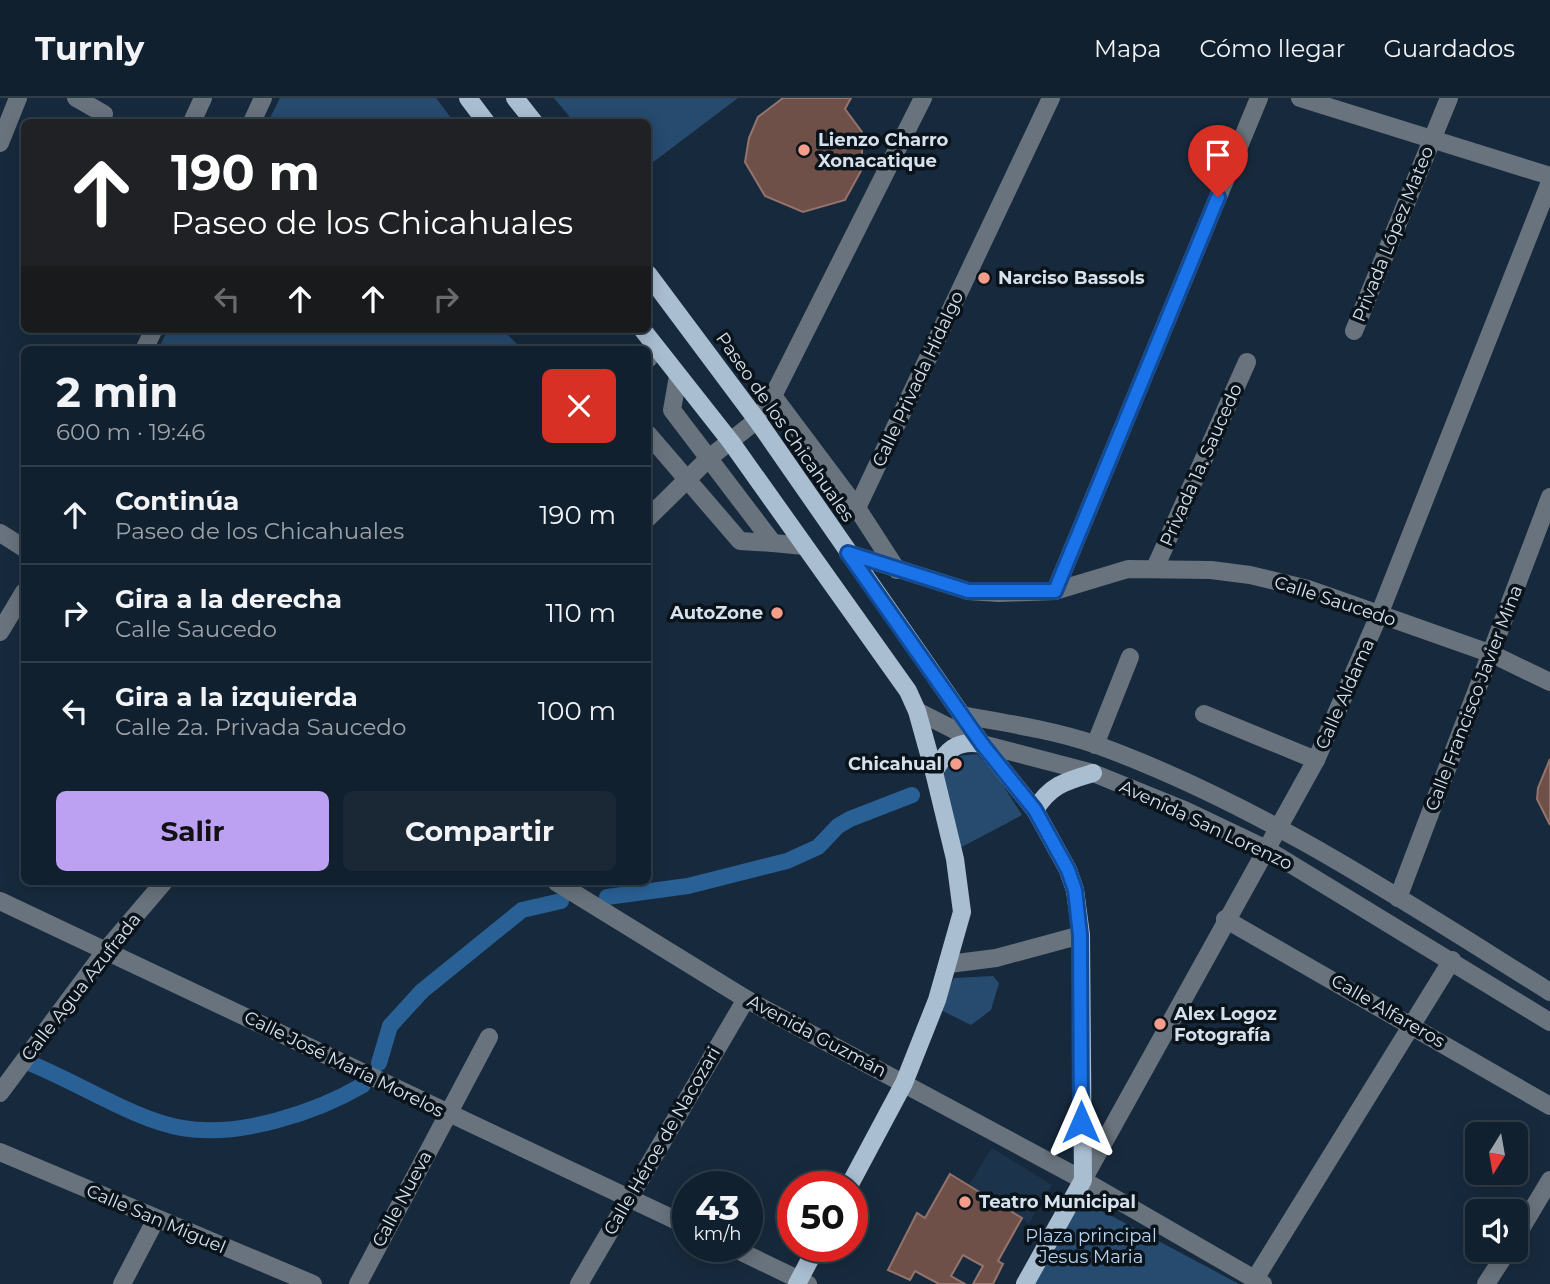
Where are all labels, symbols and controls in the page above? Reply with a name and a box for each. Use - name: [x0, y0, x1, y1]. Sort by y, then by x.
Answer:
- text: Turnly: [35, 28, 144, 68]
- text: Mapa: [1094, 34, 1161, 63]
- text: Cómo llegar: [1199, 34, 1345, 63]
- text: Guardados: [1383, 34, 1515, 63]
- pin: [1188, 125, 1248, 197]
- place label: Lienzo Charro Xonacatique: [818, 129, 948, 172]
- icon: arrive: [1199, 136, 1237, 174]
- marker: Lienzo Charro Xonacatique: [796, 142, 812, 158]
- text: 190 m: [171, 143, 320, 202]
- street label: Privada López Mateo: [1348, 143, 1438, 325]
- icon: ahead: [56, 147, 147, 238]
- text: Paseo de los Chicahuales: [171, 203, 573, 242]
- place label: Narciso Bassols: [998, 267, 1145, 289]
- marker: Narciso Bassols: [976, 270, 992, 286]
- icon: left: [208, 280, 246, 318]
- icon: ahead: [281, 280, 319, 318]
- icon: ahead: [354, 280, 392, 318]
- icon: right: [427, 280, 465, 318]
- street label: Calle Privada Hidalgo: [868, 288, 968, 470]
- street label: Paseo de los Chicahuales: [711, 328, 859, 526]
- text: 2 min: [56, 366, 178, 418]
- button: close: [542, 369, 616, 443]
- street label: Privada 1a. Saucedo: [1155, 380, 1247, 550]
- text: 600 m · 19:46: [56, 418, 205, 446]
- text: Continúa: [115, 485, 239, 517]
- icon: ahead: [56, 496, 94, 534]
- text: 190 m: [539, 499, 616, 531]
- text: Paseo de los Chicahuales: [115, 517, 404, 545]
- street label: Calle Saucedo: [1271, 571, 1399, 631]
- street label: Calle Francisco Javier Mina: [1421, 582, 1527, 814]
- text: Gira a la derecha: [115, 583, 342, 615]
- icon: right: [56, 594, 94, 632]
- text: 110 m: [546, 597, 616, 629]
- place label: AutoZone: [669, 602, 763, 624]
- marker: AutoZone: [769, 605, 785, 621]
- text: Calle Saucedo: [115, 615, 277, 643]
- street label: Calle Aldama: [1311, 635, 1379, 753]
- text: Gira a la izquierda: [115, 681, 358, 713]
- icon: left: [56, 692, 94, 730]
- text: 100 m: [538, 695, 616, 727]
- text: Calle 2a. Privada Saucedo: [115, 713, 406, 741]
- place label: Chicahual: [848, 753, 942, 775]
- marker: Chicahual: [948, 756, 964, 772]
- street label: Avenida San Lorenzo: [1116, 775, 1296, 875]
- button: Salir: [56, 791, 329, 871]
- button: Compartir: [343, 791, 616, 871]
- street label: Calle Agua Azufrada: [17, 909, 145, 1065]
- street label: Calle Alfareros: [1327, 970, 1449, 1053]
- street label: Avenida Guzmán: [744, 990, 890, 1082]
- place label: Alex Logoz Fotografía: [1173, 1003, 1277, 1046]
- street label: Calle José María Morelos: [241, 1006, 448, 1122]
- marker: Alex Logoz Fotografía: [1152, 1016, 1168, 1032]
- street label: Calle Héroe de Nacozari: [599, 1043, 725, 1239]
- position arrow: [1044, 1085, 1118, 1159]
- north arrow: [1465, 1122, 1528, 1185]
- map controls: [1465, 1122, 1528, 1262]
- street label: Calle Nueva: [367, 1147, 437, 1251]
- speed limit sign: 50: [777, 1171, 868, 1262]
- street label: Calle San Miguel: [83, 1180, 229, 1258]
- text: 43: [695, 1186, 740, 1229]
- place label: Teatro Municipal: [979, 1191, 1136, 1213]
- marker: Teatro Municipal: [957, 1194, 973, 1210]
- button: sound: [1465, 1199, 1528, 1262]
- text: km/h: [693, 1223, 742, 1245]
- park label: Plaza principal Jesus Maria: [1025, 1225, 1157, 1268]

